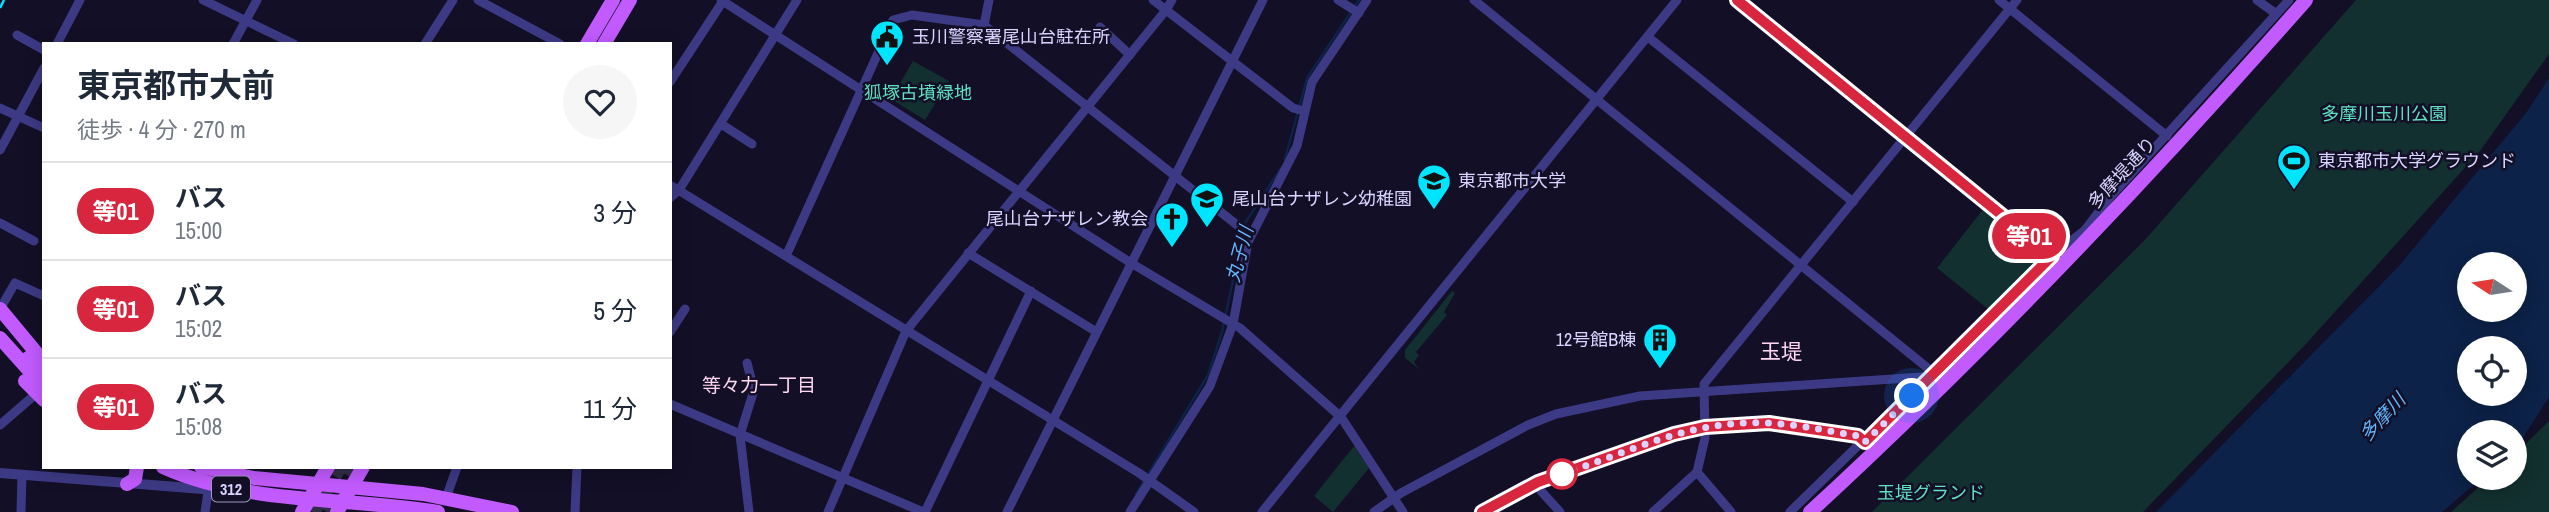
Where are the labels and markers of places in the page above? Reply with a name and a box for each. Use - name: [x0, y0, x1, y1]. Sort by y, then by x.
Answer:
- public building icon: 玉川警察署尾山台駐在所: [868, 18, 906, 67]
- place label: 玉川警察署尾山台駐在所: [912, 24, 1110, 49]
- sports icon: 東京都市大学グラウンド: [2275, 142, 2313, 191]
- place label: 東京都市大学グラウンド: [2318, 148, 2516, 173]
- school or university icon: 東京都市大学: [1415, 162, 1453, 211]
- place label: 東京都市大学: [1458, 168, 1566, 193]
- school or university icon: 尾山台ナザレン幼稚園: [1188, 180, 1226, 229]
- place label: 尾山台ナザレン幼稚園: [1232, 186, 1412, 211]
- church icon: 尾山台ナザレン教会: [1153, 200, 1191, 249]
- place label: 尾山台ナザレン教会: [986, 206, 1148, 231]
- building icon: 12号館B棟: [1641, 321, 1679, 370]
- place label: 12号館B棟: [1556, 327, 1636, 352]
- unlabelled marker: [1547, 459, 1577, 489]

